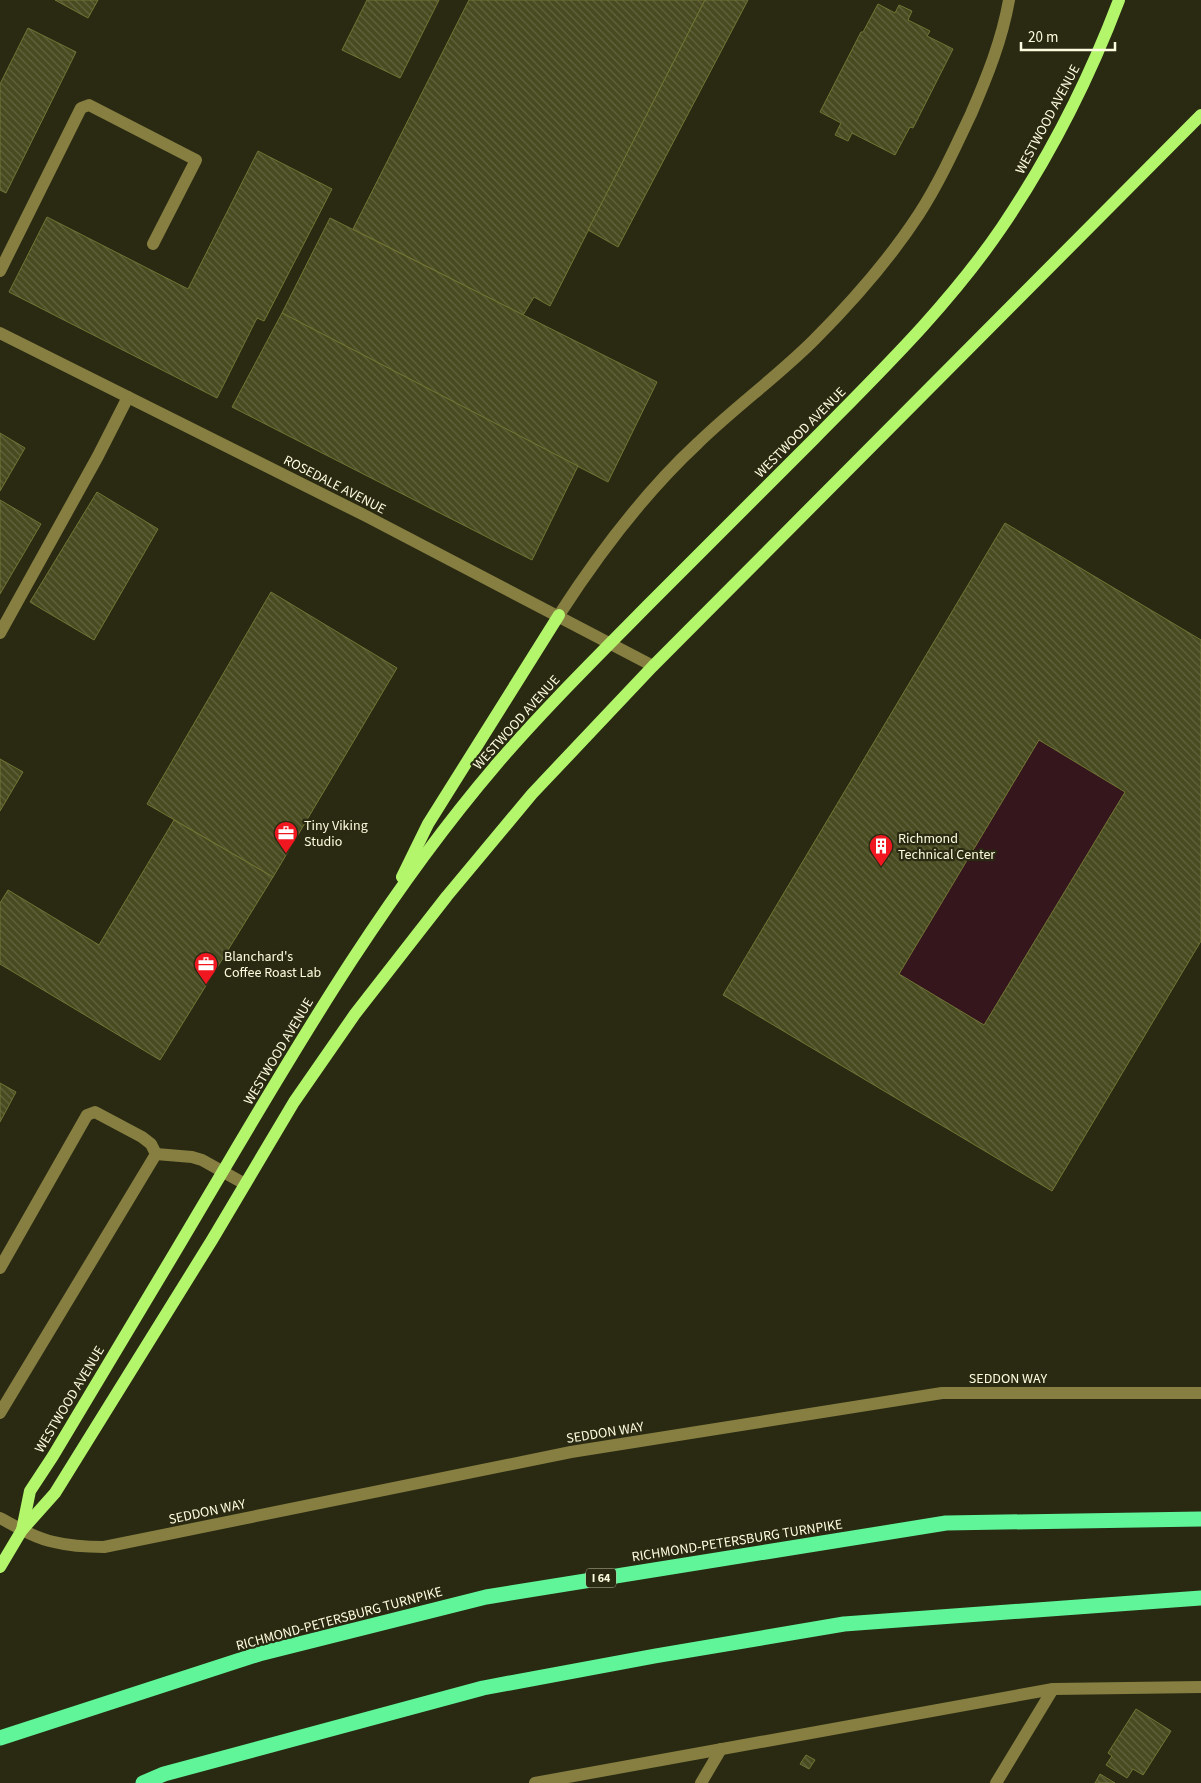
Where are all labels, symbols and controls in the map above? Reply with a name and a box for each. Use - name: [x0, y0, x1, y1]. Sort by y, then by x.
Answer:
- scale bar: [1021, 20, 1115, 52]
- text: 20 m: [1028, 27, 1058, 48]
- street label: WESTWOOD AVENUE: [1011, 61, 1085, 178]
- street label: WESTWOOD AVENUE: [751, 383, 851, 483]
- street label: ROSEDALE AVENUE: [280, 450, 389, 519]
- street label: WESTWOOD AVENUE: [469, 671, 565, 774]
- place label: Tiny Viking Studio: [304, 816, 368, 852]
- office icon: Tiny Viking Studio: [273, 820, 299, 854]
- place label: Richmond Technical Center: [898, 829, 995, 865]
- building icon: Richmond Technical Center: [868, 833, 894, 867]
- place label: Blanchard's Coffee Roast Lab: [224, 947, 321, 983]
- office icon: Blanchard's Coffee Roast Lab: [193, 951, 219, 985]
- street label: WESTWOOD AVENUE: [239, 994, 319, 1109]
- street label: WESTWOOD AVENUE: [30, 1342, 110, 1457]
- street label: SEDDON WAY: [969, 1369, 1047, 1389]
- street label: SEDDON WAY: [565, 1417, 646, 1449]
- street label: SEDDON WAY: [167, 1494, 248, 1530]
- street label: RICHMOND-PETERSBURG TURNPIKE: [630, 1514, 844, 1568]
- road number: I 64: [586, 1569, 616, 1588]
- street label: RICHMOND-PETERSBURG TURNPIKE: [234, 1582, 445, 1656]

